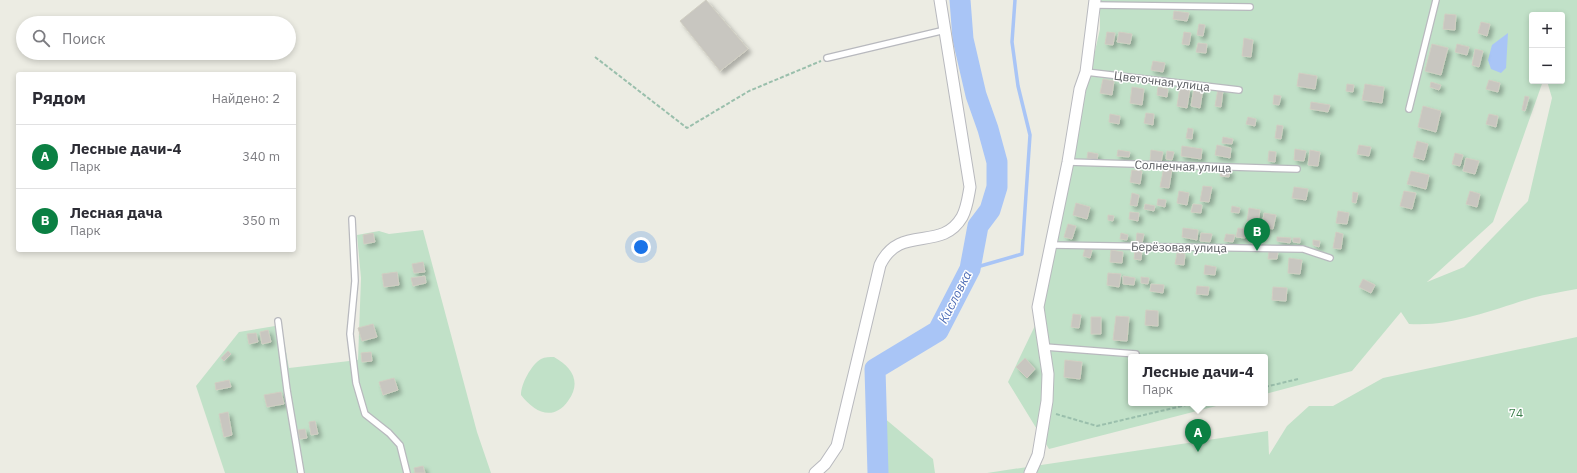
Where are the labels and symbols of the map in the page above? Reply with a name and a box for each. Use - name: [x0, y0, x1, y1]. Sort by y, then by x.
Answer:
- street label: Цветочная улица: [1113, 68, 1211, 94]
- street label: Солнечная улица: [1134, 157, 1232, 175]
- pin: B: [1244, 218, 1270, 251]
- your location: [631, 237, 651, 257]
- street label: Берёзовая улица: [1131, 239, 1228, 255]
- water label: Кисловка: [934, 268, 976, 326]
- park label: 74: [1509, 405, 1523, 420]
- pin: A: [1185, 419, 1211, 452]

